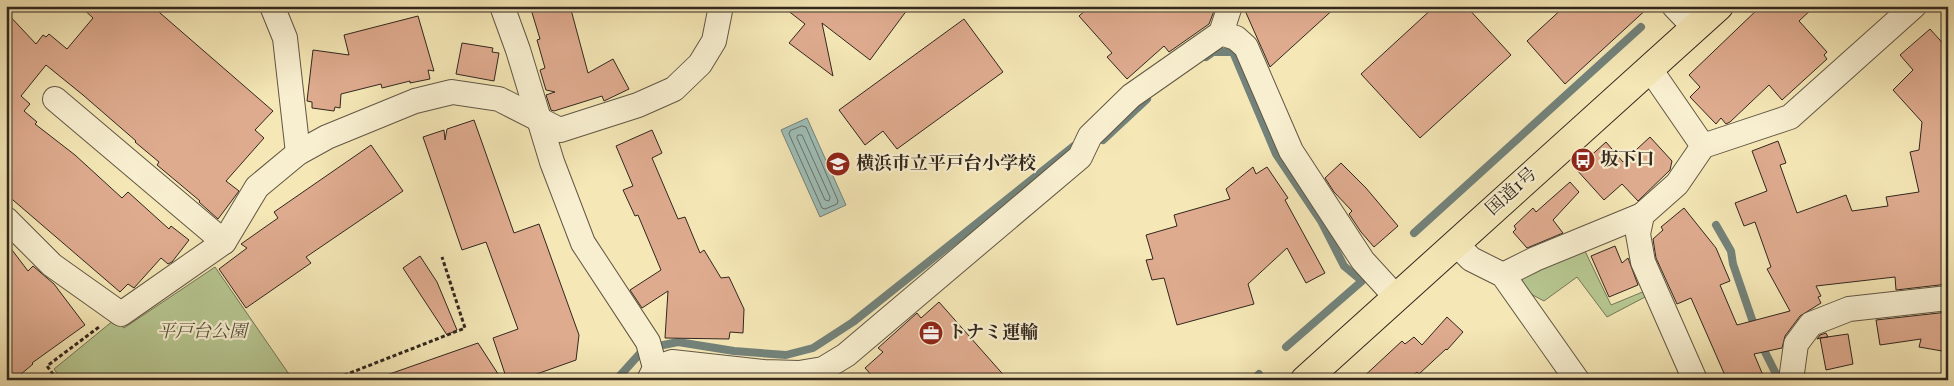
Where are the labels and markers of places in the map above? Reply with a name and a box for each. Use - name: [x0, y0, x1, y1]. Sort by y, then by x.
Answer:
- bus stop icon: 坂下口: [1570, 147, 1596, 173]
- place label: 坂下口: [1600, 148, 1654, 173]
- school or university icon: 横浜市立平戸台小学校: [825, 151, 851, 177]
- place label: 横浜市立平戸台小学校: [856, 152, 1036, 177]
- office icon: トナミ運輸: [918, 320, 944, 346]
- place label: トナミ運輸: [948, 321, 1038, 346]

